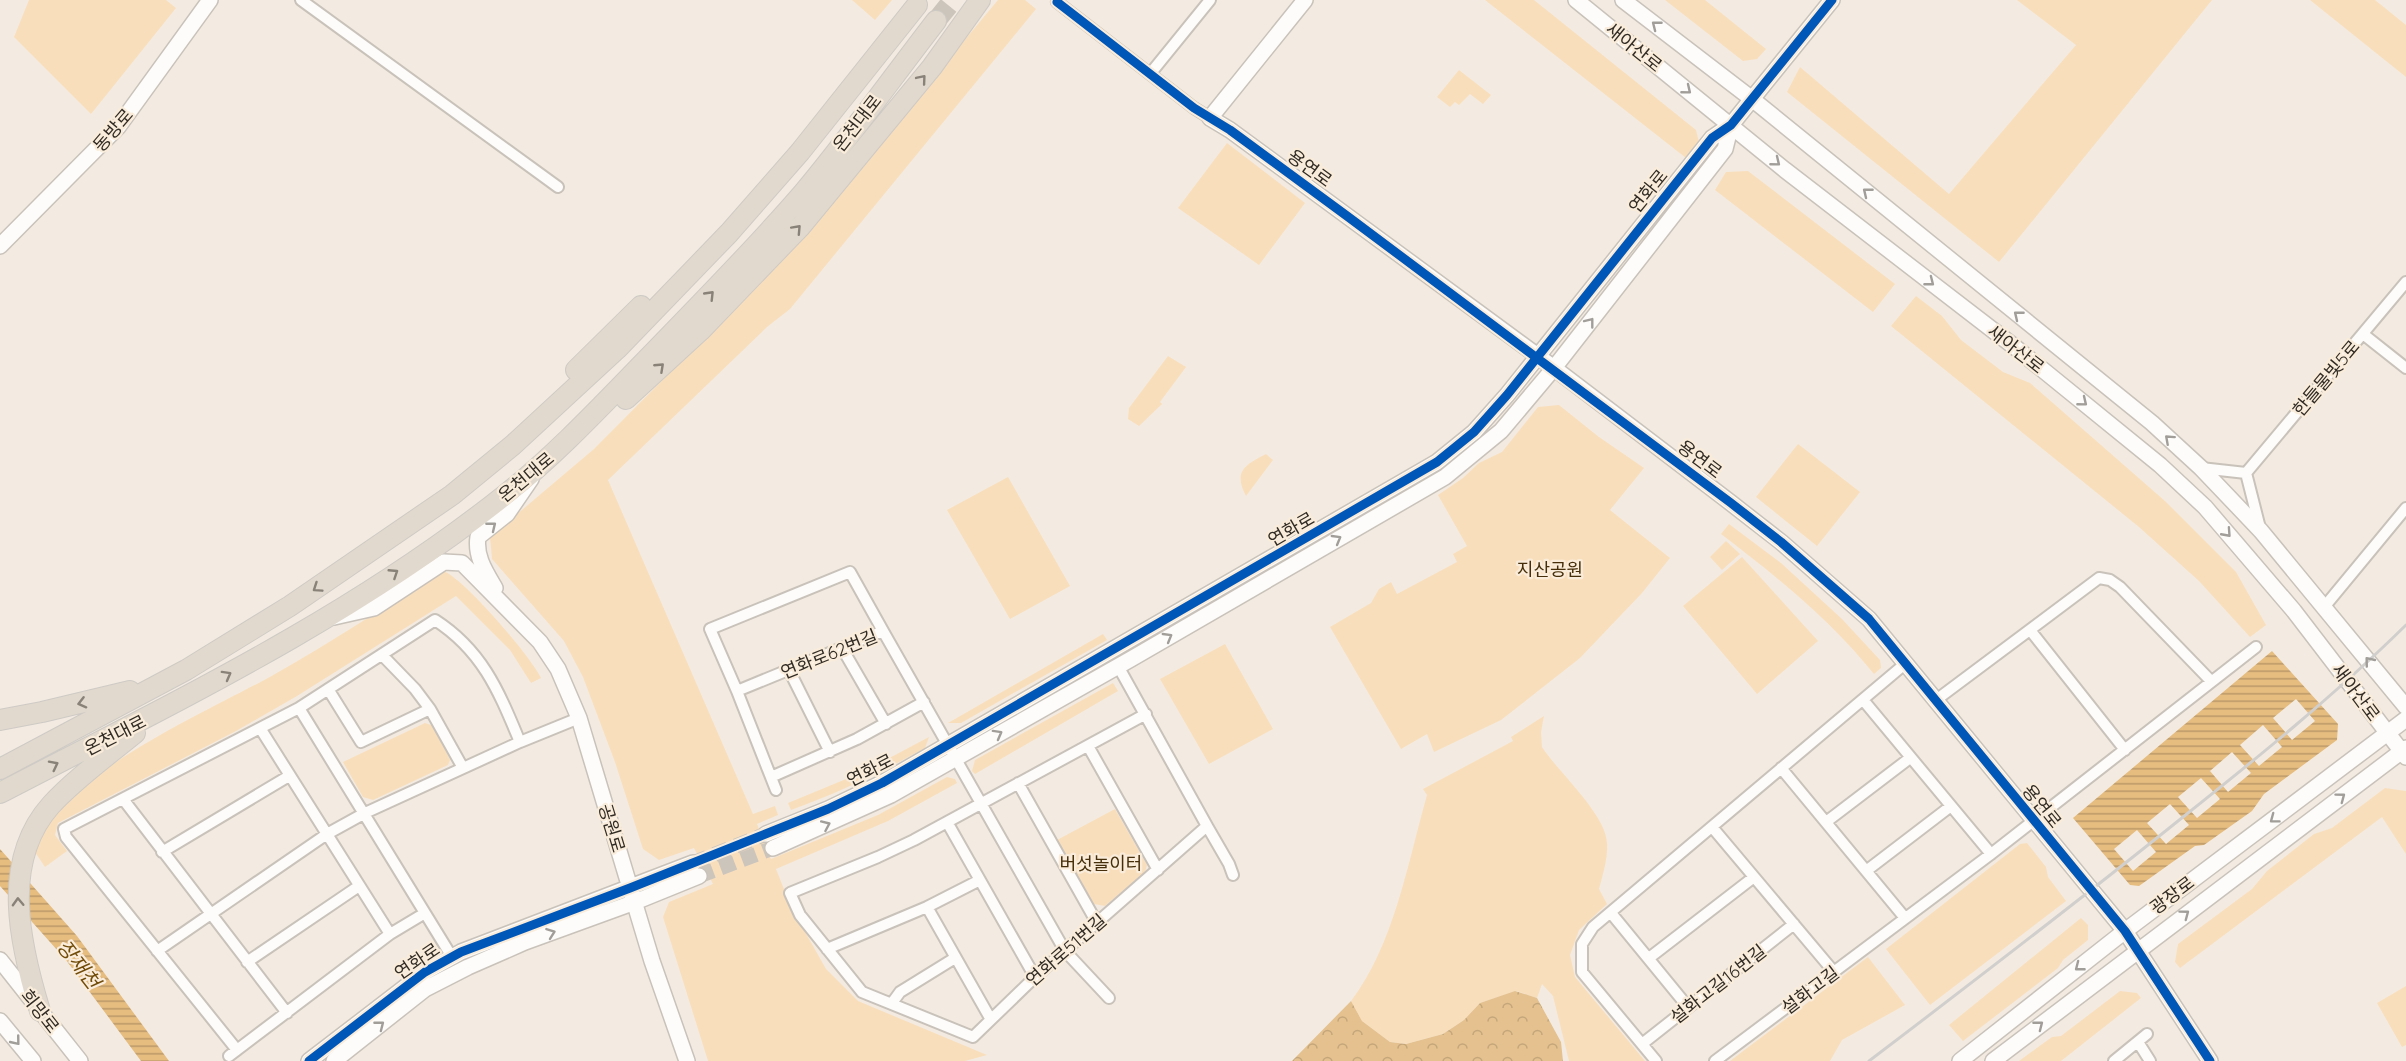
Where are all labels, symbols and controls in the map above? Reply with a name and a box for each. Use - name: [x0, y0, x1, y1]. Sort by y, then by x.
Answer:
- street label: 새아산로: [1601, 17, 1667, 77]
- one-way arrow: [1651, 21, 1662, 32]
- one-way arrow: [915, 75, 926, 86]
- one-way arrow: [1680, 82, 1691, 93]
- street label: 온천대로: [828, 90, 886, 156]
- street label: 동방로: [88, 104, 138, 156]
- street label: 용연로: [1283, 144, 1337, 192]
- one-way arrow: [1769, 155, 1780, 166]
- street label: 연화로: [1623, 164, 1673, 218]
- one-way arrow: [1862, 189, 1873, 200]
- one-way arrow: [790, 225, 801, 236]
- one-way arrow: [1923, 274, 1934, 285]
- one-way arrow: [702, 291, 713, 302]
- one-way arrow: [2014, 311, 2025, 322]
- one-way arrow: [1582, 318, 1593, 329]
- street label: 새아산로: [1983, 320, 2049, 378]
- street label: 한들물빛5로: [2287, 335, 2365, 421]
- one-way arrow: [653, 363, 664, 374]
- one-way arrow: [2076, 395, 2087, 406]
- street label: 용연로: [1673, 435, 1727, 483]
- one-way arrow: [2165, 435, 2176, 446]
- street label: 온천대로: [493, 447, 559, 507]
- street label: 연화로: [1264, 507, 1318, 551]
- one-way arrow: [485, 522, 496, 533]
- one-way arrow: [2220, 526, 2231, 537]
- one-way arrow: [1331, 535, 1341, 547]
- park label: 지산공원: [1517, 558, 1583, 581]
- one-way arrow: [387, 570, 398, 581]
- one-way arrow: [313, 581, 324, 592]
- street label: 연화로62번길: [777, 624, 881, 684]
- one-way arrow: [1162, 633, 1172, 645]
- one-way arrow: [2366, 657, 2377, 668]
- street label: 새아산로: [2327, 659, 2385, 725]
- one-way arrow: [221, 671, 231, 682]
- one-way arrow: [77, 695, 87, 708]
- street label: 온천대로: [80, 710, 150, 760]
- one-way arrow: [992, 730, 1003, 741]
- street label: 연화로: [843, 748, 897, 792]
- one-way arrow: [48, 761, 59, 772]
- street label: 용연로: [2017, 779, 2067, 833]
- one-way arrow: [2334, 793, 2345, 804]
- street label: 공원로: [594, 801, 630, 855]
- one-way arrow: [2270, 812, 2281, 823]
- one-way arrow: [820, 821, 831, 833]
- park label: 버섯놀이터: [1060, 852, 1142, 875]
- street label: 광장로: [2145, 871, 2199, 919]
- one-way arrow: [12, 898, 25, 907]
- street label: 연화로51번길: [1021, 909, 1111, 991]
- one-way arrow: [2178, 911, 2189, 922]
- one-way arrow: [544, 928, 555, 940]
- water label: 장재천: [52, 935, 107, 995]
- street label: 연화로: [390, 938, 444, 984]
- street label: 설화고길16번길: [1665, 939, 1771, 1029]
- one-way arrow: [2074, 960, 2085, 971]
- street label: 설화고길: [1777, 961, 1843, 1019]
- street label: 희망로: [16, 984, 64, 1038]
- one-way arrow: [373, 1021, 384, 1032]
- one-way arrow: [2033, 1022, 2044, 1033]
- one-way arrow: [9, 1034, 20, 1045]

